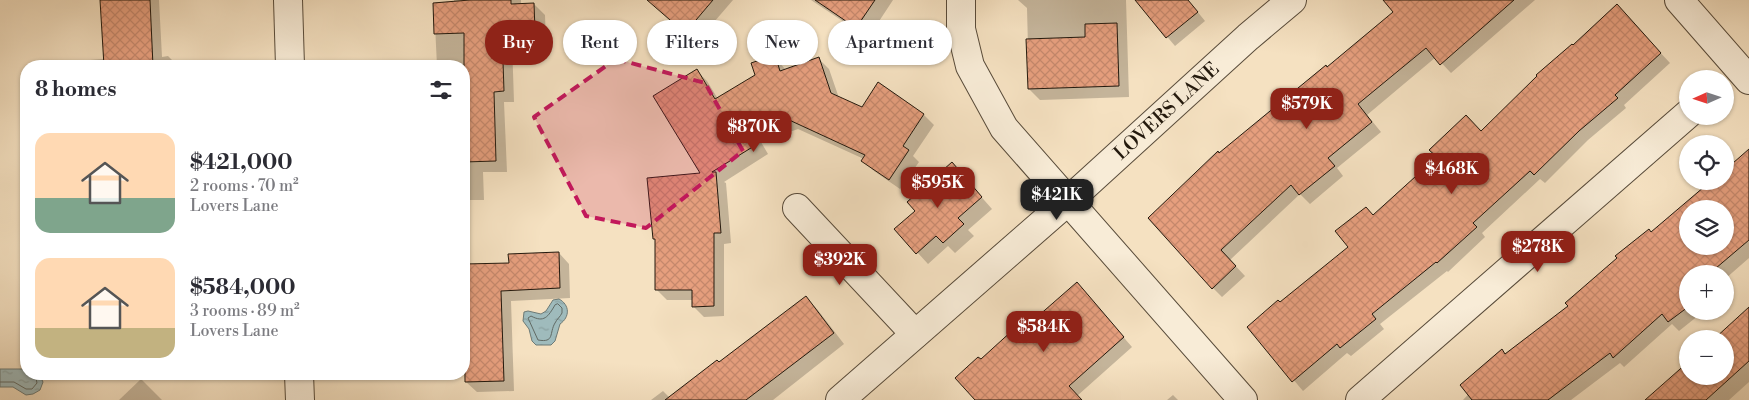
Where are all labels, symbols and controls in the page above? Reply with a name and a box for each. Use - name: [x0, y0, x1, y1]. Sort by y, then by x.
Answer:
- chip: Buy: [485, 20, 553, 65]
- chip: Rent: [563, 20, 637, 65]
- chip: Filters: [647, 20, 737, 65]
- chip: New: [747, 20, 818, 65]
- chip: Apartment: [828, 20, 952, 65]
- street label: LOVERS LANE: [1109, 57, 1224, 165]
- north arrow: [1679, 70, 1734, 125]
- map controls: [1679, 70, 1734, 385]
- icon: filters: [427, 76, 455, 104]
- text: 8 homes: [35, 77, 117, 103]
- pin: $579K: [1272, 88, 1342, 130]
- text: $579K: [1281, 94, 1333, 114]
- pin: $870K: [719, 110, 789, 153]
- text: $870K: [728, 117, 780, 137]
- button: locate: [1679, 135, 1734, 190]
- text: $421,000: [190, 150, 293, 176]
- pin: $468K: [1417, 152, 1487, 195]
- icon: home: [75, 153, 135, 213]
- text: $468K: [1425, 159, 1479, 179]
- pin: $595K: [903, 166, 973, 209]
- text: $595K: [912, 173, 964, 193]
- text: 2 rooms · 70 m²: [190, 176, 299, 196]
- pin: $421K: [1022, 178, 1092, 221]
- text: $421K: [1031, 185, 1083, 205]
- text: Lovers Lane: [190, 196, 279, 216]
- button: layers: [1679, 200, 1734, 255]
- pin: $278K: [1503, 230, 1573, 273]
- text: $278K: [1512, 237, 1564, 257]
- pin: $392K: [805, 244, 875, 286]
- text: $392K: [814, 250, 866, 270]
- button: +: [1679, 265, 1734, 320]
- text: $584,000: [190, 275, 296, 301]
- icon: home: [75, 278, 135, 338]
- text: 3 rooms · 89 m²: [190, 301, 300, 321]
- pin: $584K: [1009, 310, 1079, 353]
- text: $584K: [1017, 317, 1071, 337]
- text: Lovers Lane: [190, 321, 279, 341]
- button: −: [1679, 330, 1734, 385]

